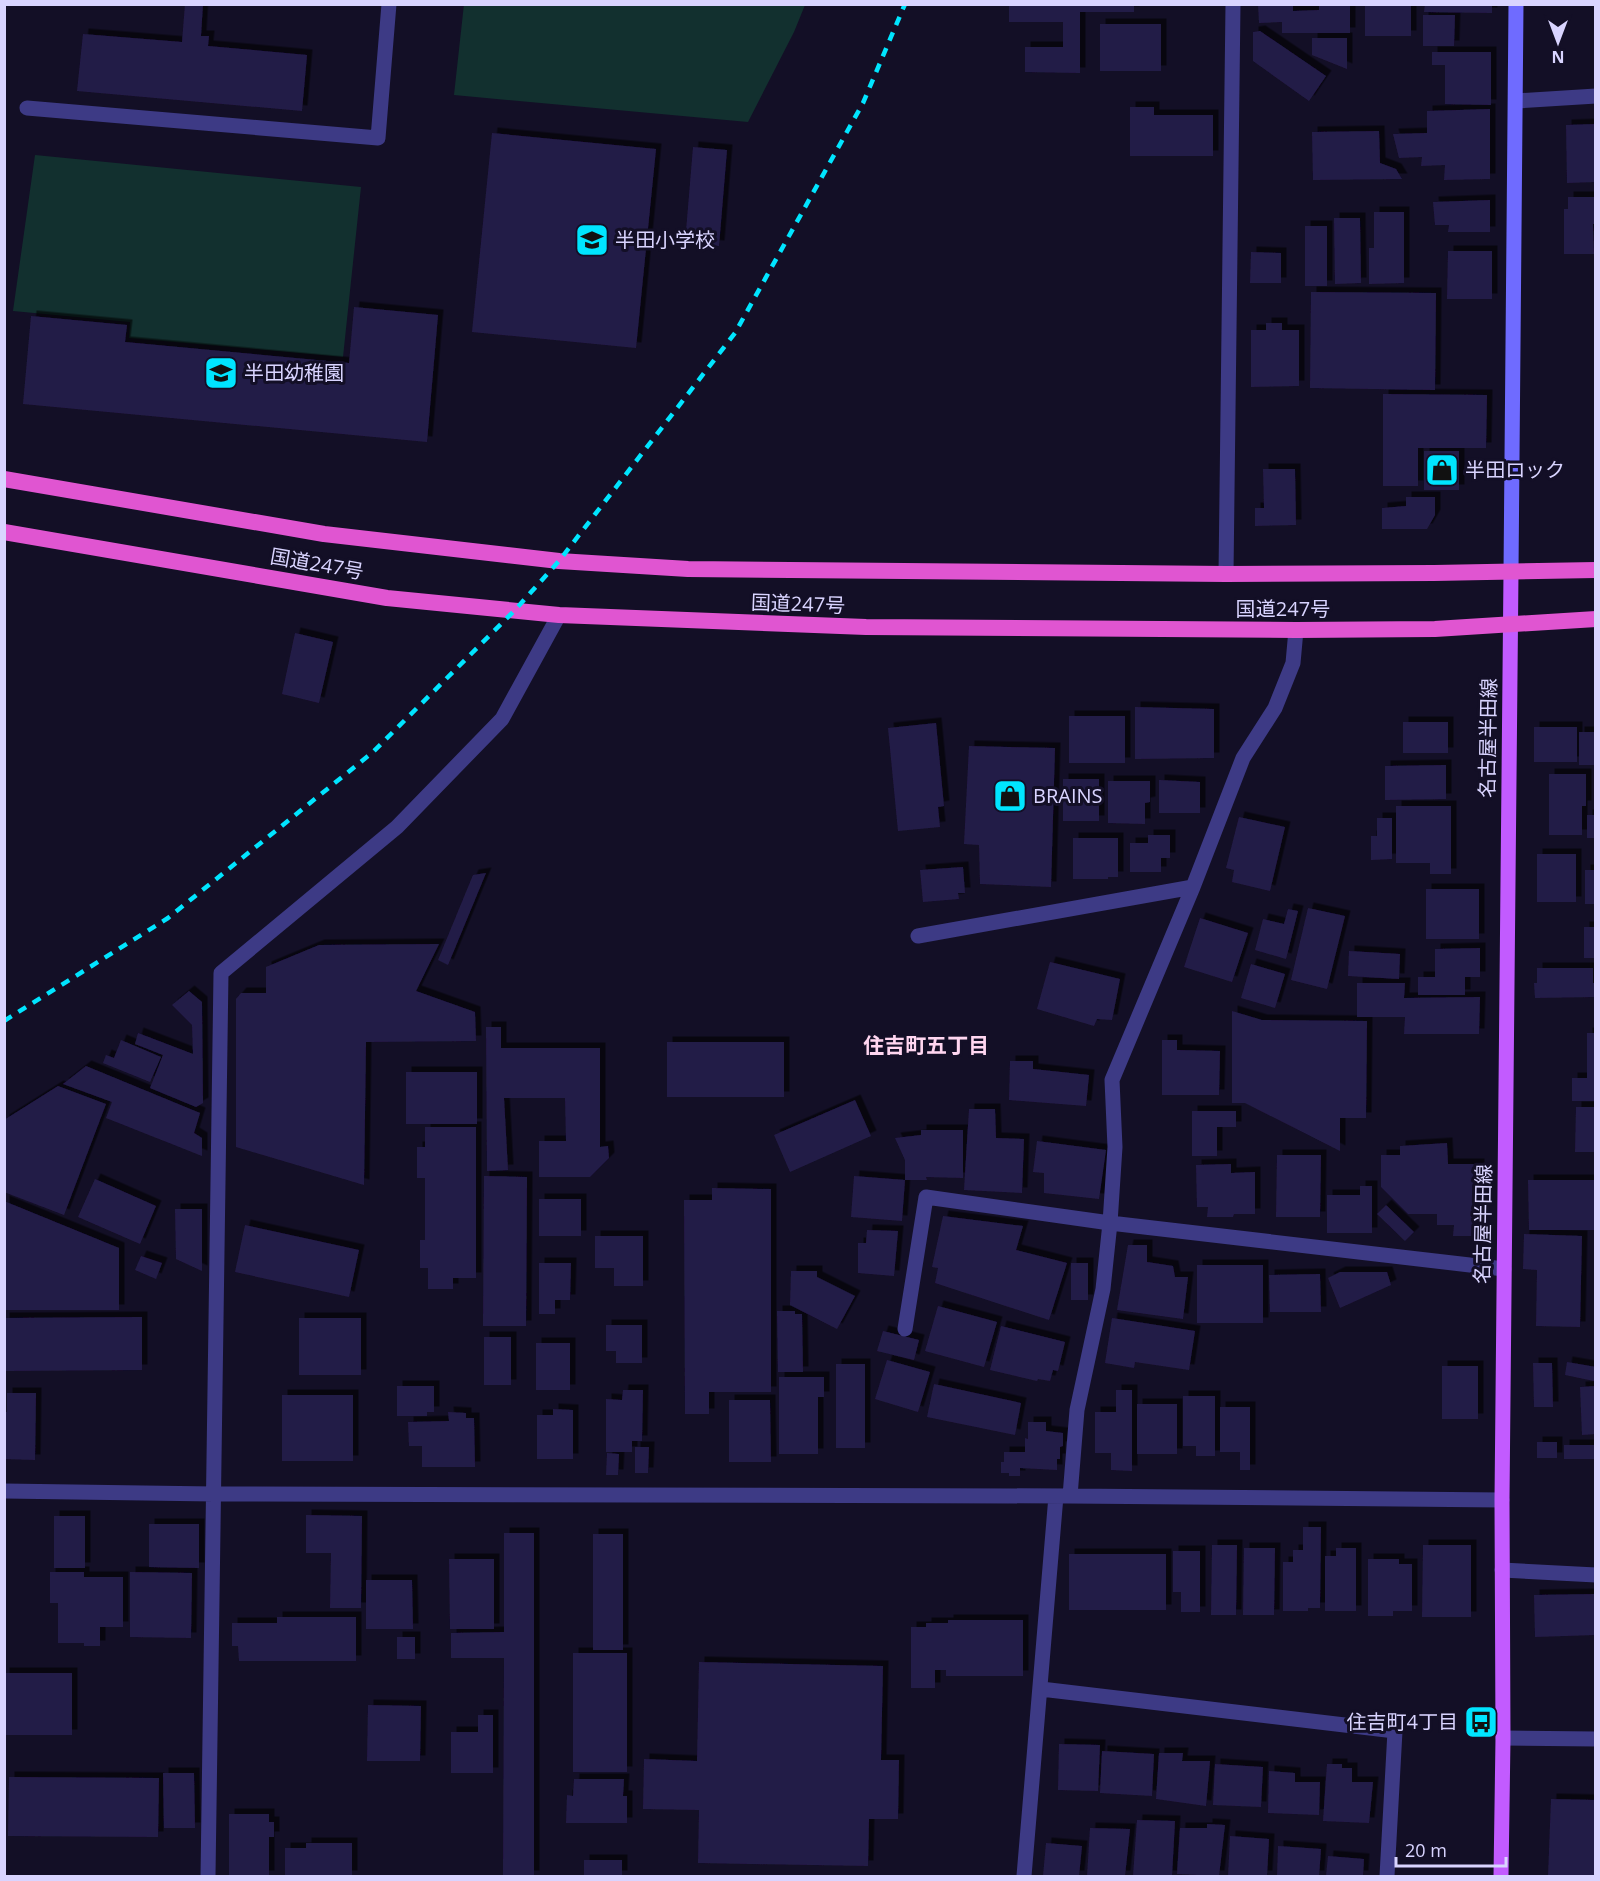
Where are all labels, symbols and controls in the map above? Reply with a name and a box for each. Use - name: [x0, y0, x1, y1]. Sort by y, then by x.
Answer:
- north arrow: [1528, 12, 1588, 72]
- text: N: [1551, 46, 1565, 68]
- school or university icon: 半田小学校: [574, 222, 610, 258]
- place label: 半田小学校: [615, 226, 715, 253]
- school or university icon: 半田幼稚園: [203, 355, 239, 391]
- place label: 半田幼稚園: [244, 359, 344, 386]
- shop icon: 半田ロック: [1424, 452, 1460, 488]
- place label: 半田ロック: [1465, 456, 1565, 483]
- street label: 国道247号: [268, 542, 366, 585]
- street label: 国道247号: [750, 588, 846, 619]
- street label: 国道247号: [1236, 595, 1330, 622]
- street label: 名古屋半田線: [1473, 678, 1502, 798]
- shop icon: BRAINS: [992, 778, 1028, 814]
- place label: BRAINS: [1033, 782, 1103, 809]
- district label: 住吉町五丁目: [863, 1031, 989, 1059]
- street label: 名古屋半田線: [1468, 1164, 1497, 1284]
- bus stop icon: 住吉町4丁目: [1463, 1704, 1499, 1740]
- place label: 住吉町4丁目: [1347, 1708, 1458, 1735]
- scale bar: [1396, 1830, 1506, 1868]
- text: 20 m: [1405, 1838, 1447, 1862]

